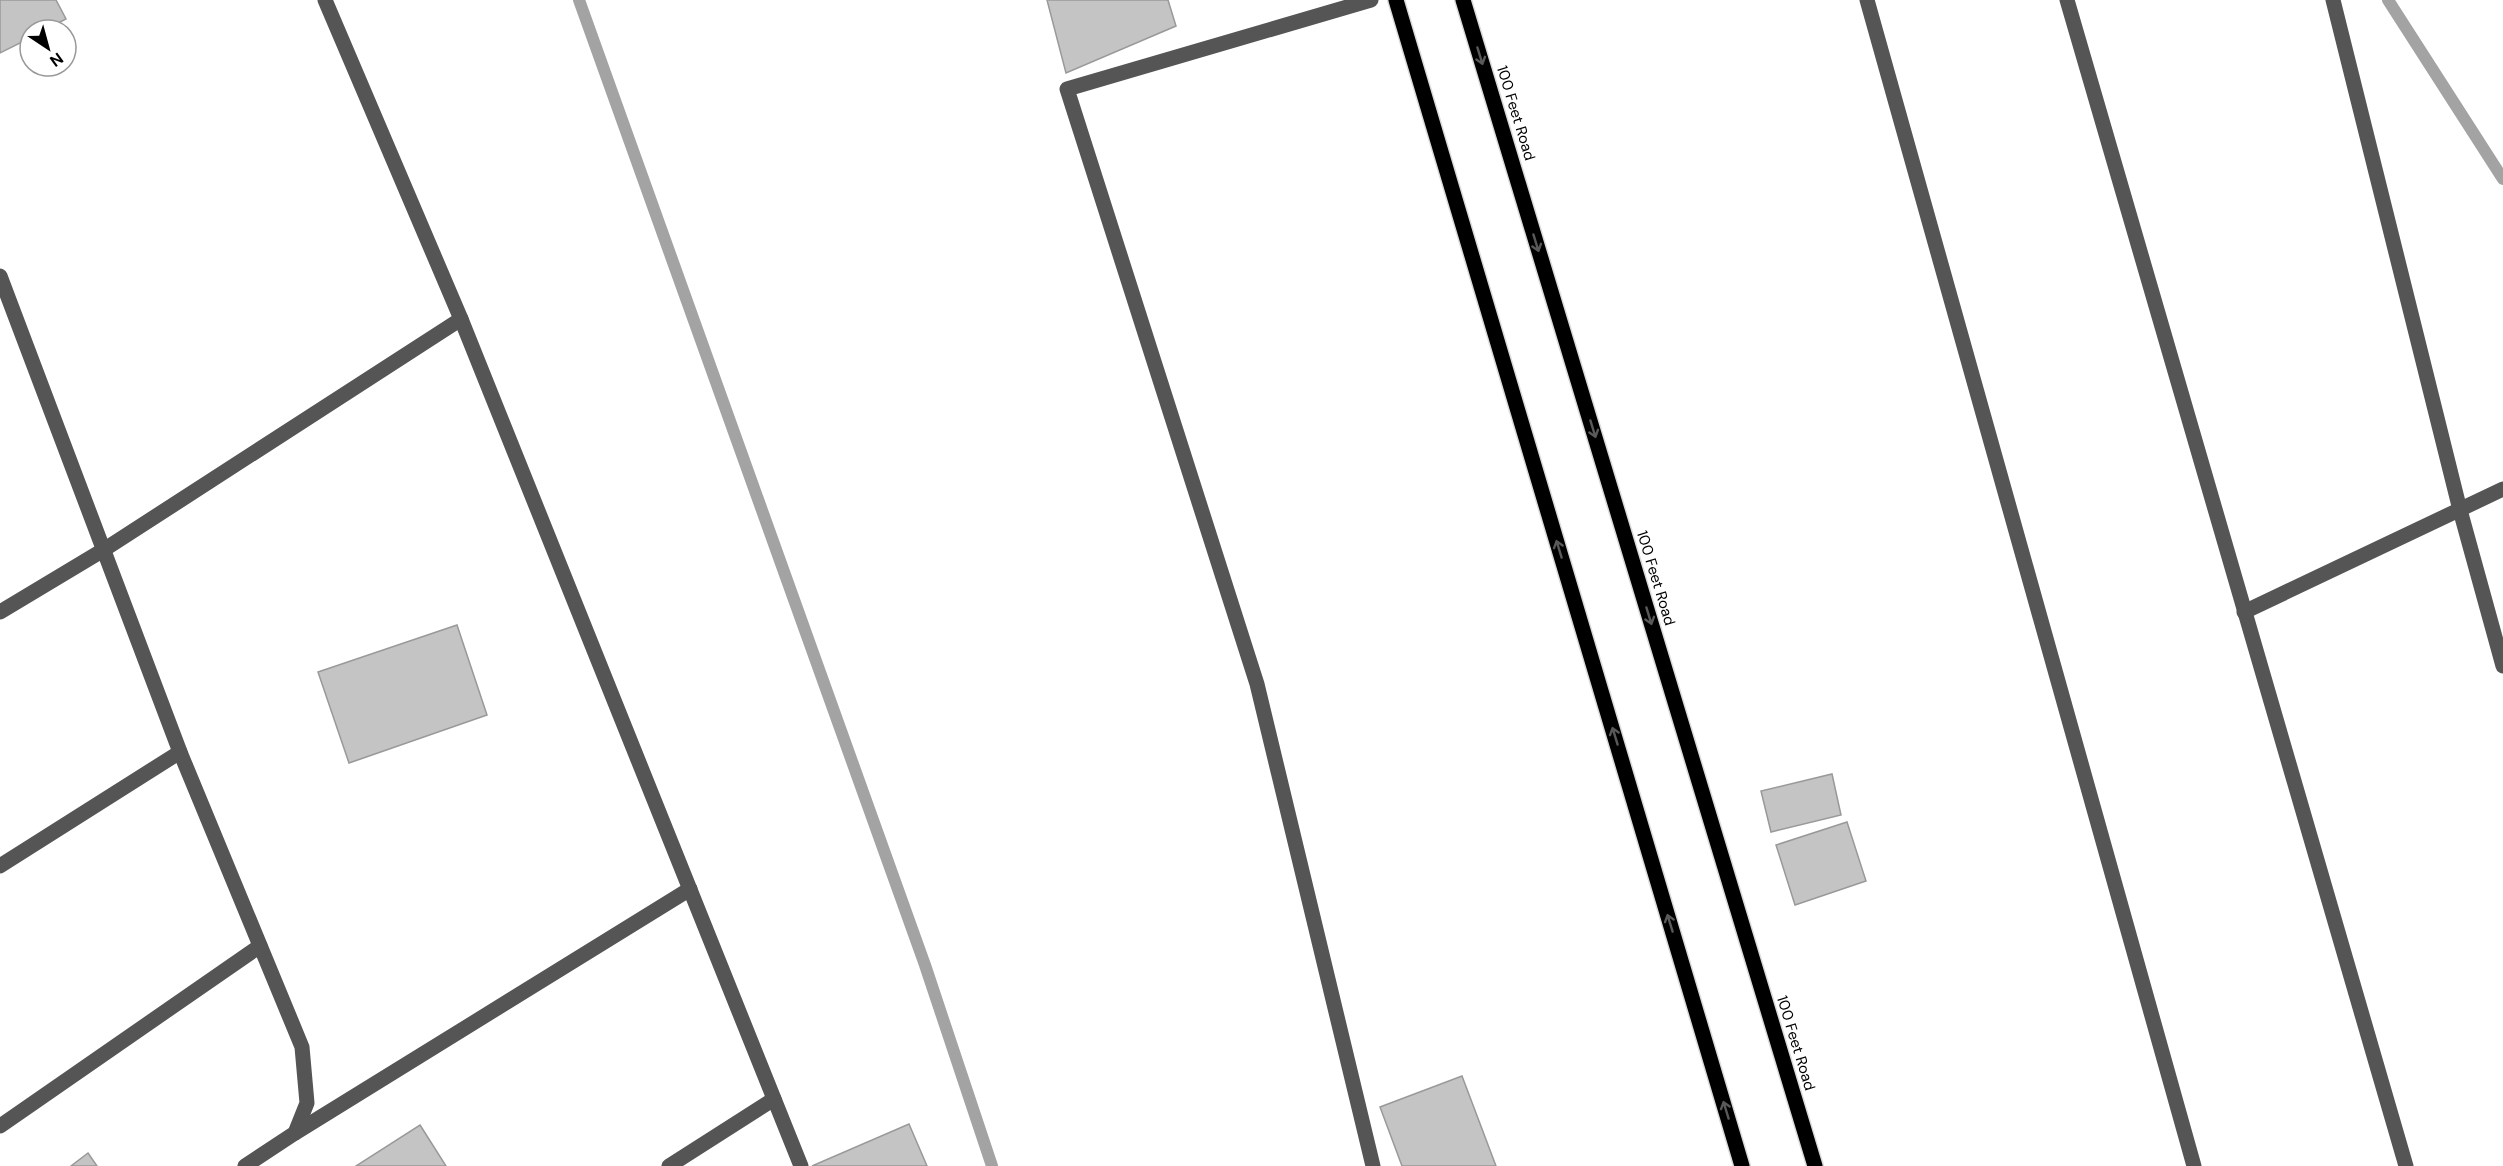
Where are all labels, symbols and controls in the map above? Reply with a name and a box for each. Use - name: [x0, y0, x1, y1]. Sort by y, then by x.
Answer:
- north arrow: [18, 18, 78, 78]
- one-way arrow: [1475, 46, 1486, 65]
- text: N: [46, 48, 67, 72]
- street label: 100 Feet Road: [1492, 63, 1540, 163]
- one-way arrow: [1531, 233, 1542, 252]
- one-way arrow: [1588, 419, 1599, 438]
- street label: 100 Feet Road: [1632, 528, 1680, 628]
- one-way arrow: [1553, 540, 1564, 559]
- one-way arrow: [1644, 606, 1655, 625]
- one-way arrow: [1609, 727, 1620, 746]
- one-way arrow: [1664, 914, 1675, 933]
- street label: 100 Feet Road: [1772, 993, 1820, 1093]
- one-way arrow: [1720, 1101, 1731, 1120]

